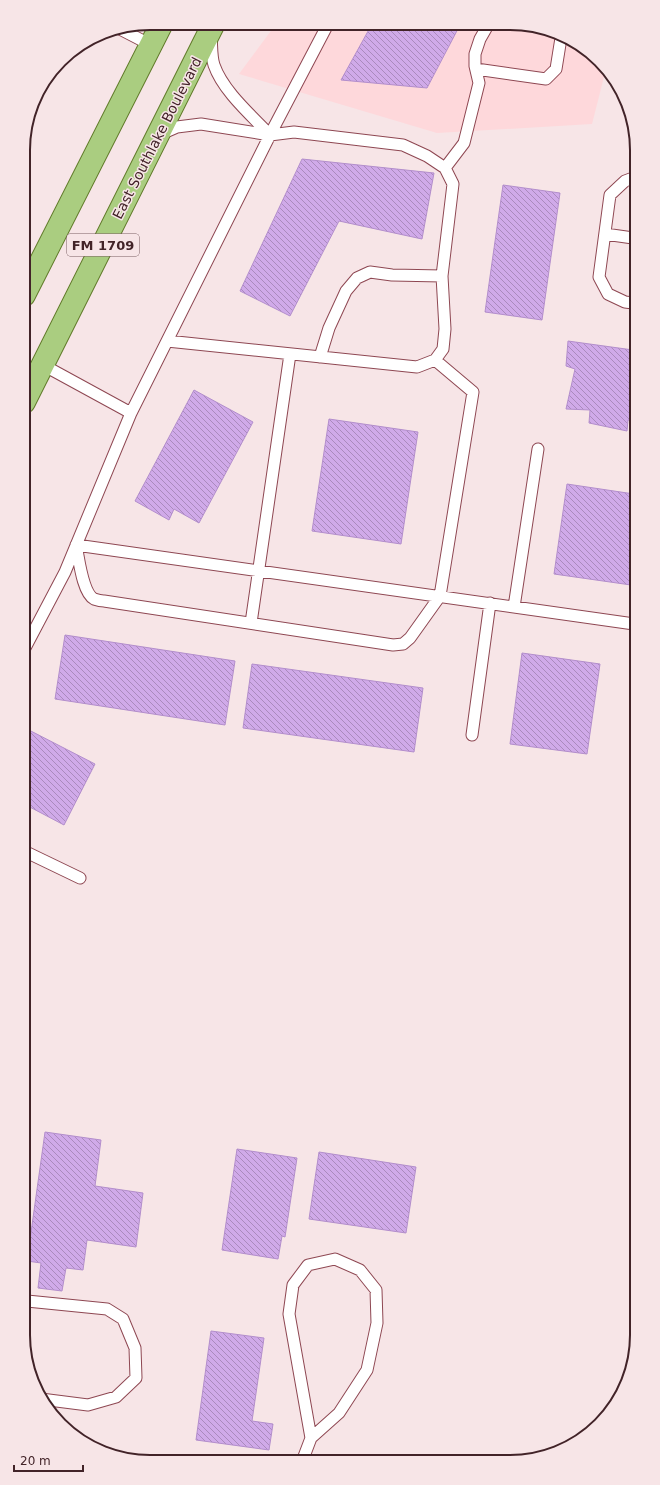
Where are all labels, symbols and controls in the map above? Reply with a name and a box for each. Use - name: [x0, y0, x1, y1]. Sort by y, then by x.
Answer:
- street label: East Southlake Boulevard: [109, 54, 205, 222]
- road number: FM 1709: [67, 234, 139, 256]
- scale bar: [14, 1447, 83, 1473]
- text: 20 m: [20, 1454, 51, 1468]

